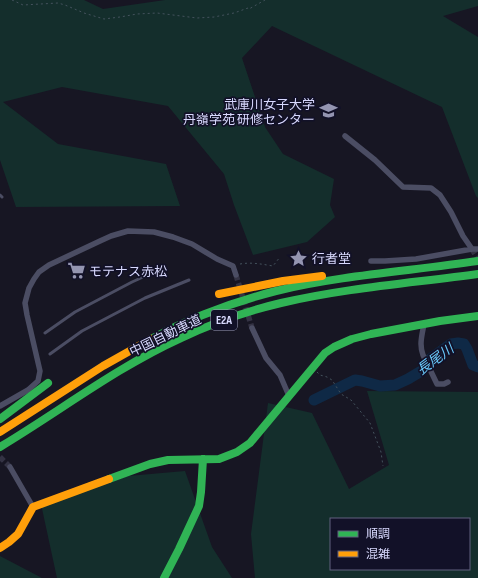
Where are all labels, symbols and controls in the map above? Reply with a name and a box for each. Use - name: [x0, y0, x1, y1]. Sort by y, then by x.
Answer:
- place label: 武庫川女子大学 丹嶺学苑 研修センター: [183, 97, 315, 128]
- school or university icon: 武庫川女子大学 丹嶺学苑 研修センター: [318, 101, 338, 121]
- place icon: 行者堂: [289, 248, 309, 268]
- place label: 行者堂: [312, 251, 351, 267]
- supermarket icon: モテナス赤松: [66, 261, 86, 281]
- place label: モテナス赤松: [89, 264, 167, 280]
- road number: E2A: [211, 310, 237, 330]
- street label: 中国自動車道: [127, 312, 204, 360]
- water label: 長尾川: [413, 339, 459, 379]
- legend: [330, 518, 470, 570]
- text: 順調: [366, 527, 390, 542]
- text: 混雑: [366, 547, 390, 562]

